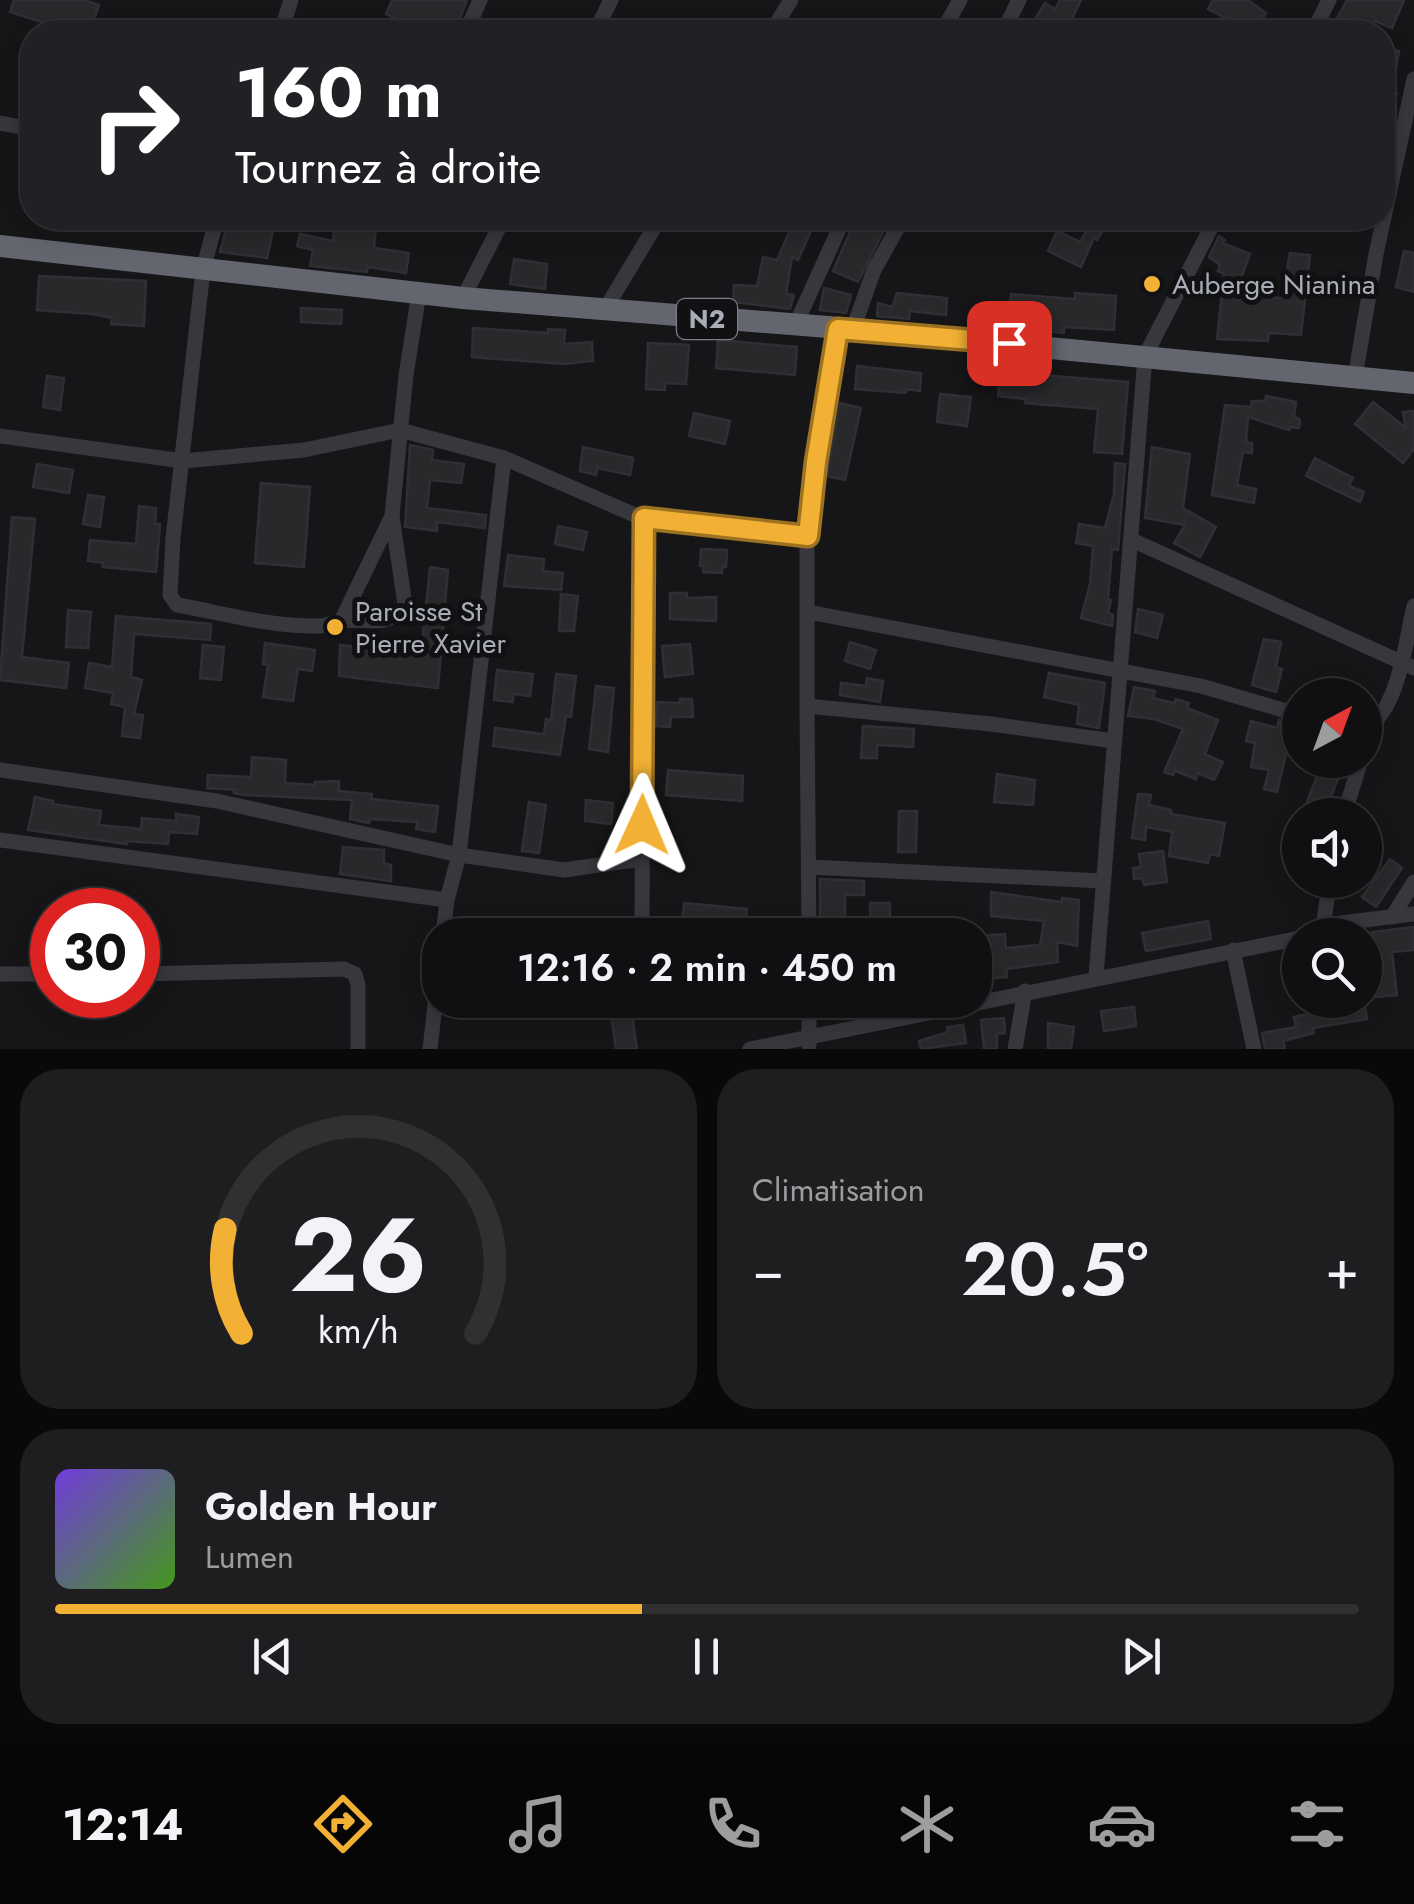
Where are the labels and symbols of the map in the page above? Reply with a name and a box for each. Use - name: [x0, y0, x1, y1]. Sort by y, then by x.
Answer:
- place label: Auberge Nianina: [1172, 264, 1376, 305]
- marker: Auberge Nianina: [1141, 273, 1163, 295]
- road number: N2: [677, 299, 737, 339]
- pin: [967, 301, 1052, 386]
- place label: Paroisse St Pierre Xavier: [355, 591, 507, 664]
- marker: Paroisse St Pierre Xavier: [324, 616, 346, 638]
- north arrow: [1282, 678, 1382, 778]
- position arrow: [590, 773, 694, 877]
- speed limit sign: 30: [30, 888, 160, 1018]

